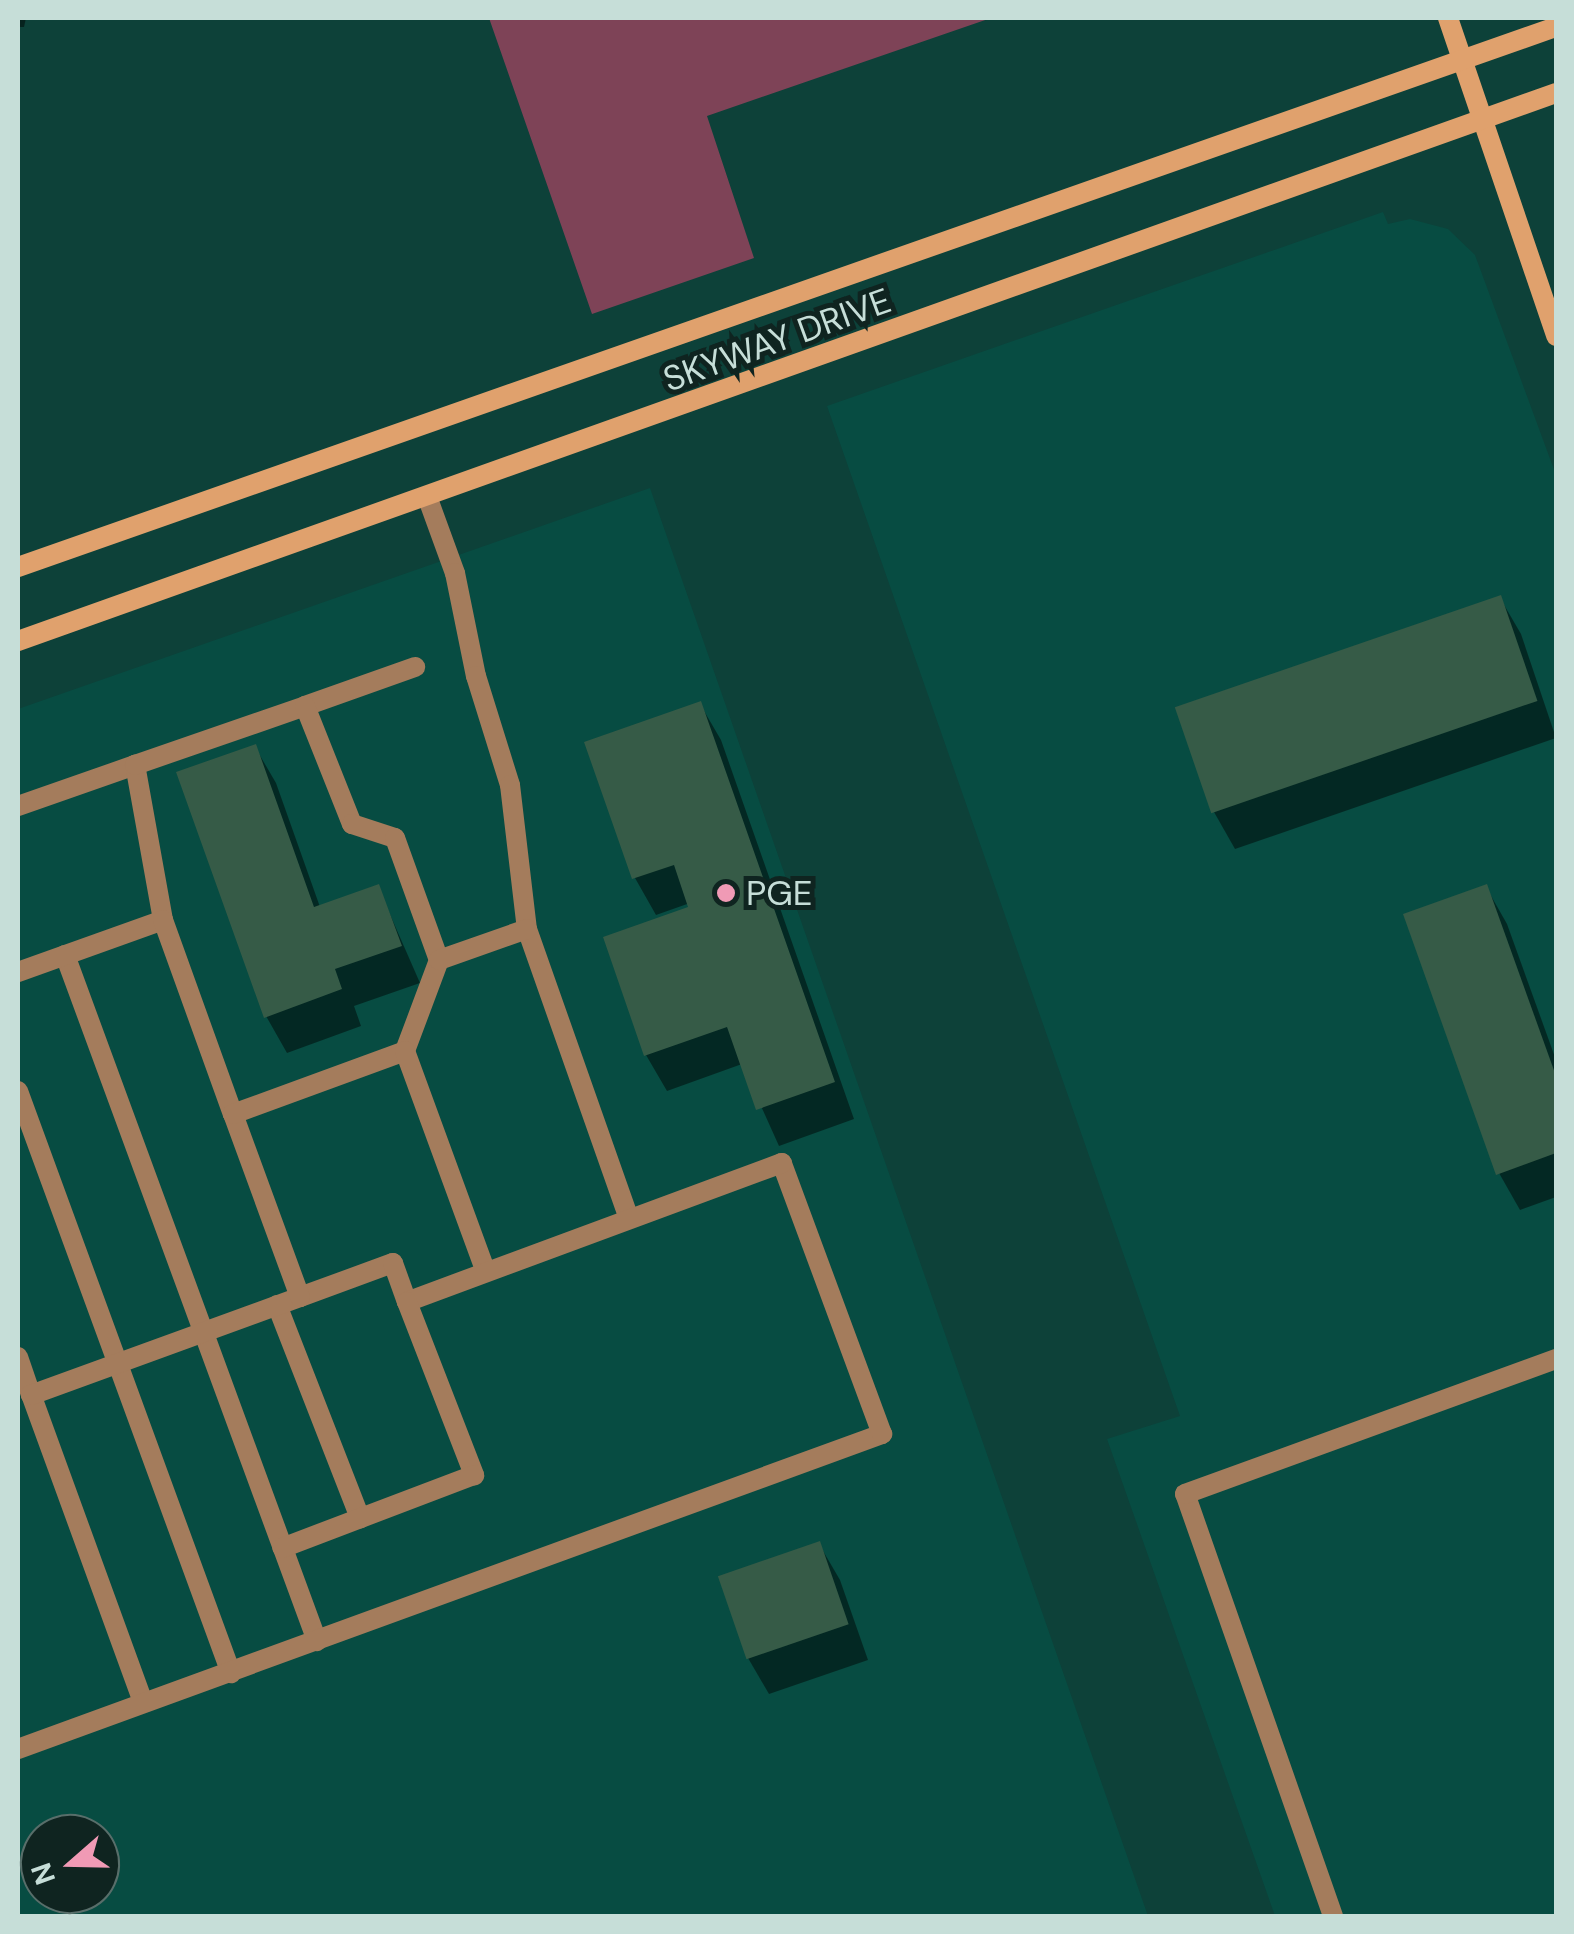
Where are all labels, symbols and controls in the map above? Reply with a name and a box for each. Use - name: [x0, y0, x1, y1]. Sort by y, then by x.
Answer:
- street label: SKYWAY DRIVE: [658, 279, 896, 401]
- place label: PGE: [746, 872, 813, 914]
- marker: PGE: [715, 882, 737, 904]
- north arrow: [20, 1814, 120, 1914]
- text: N: [22, 1858, 64, 1890]

